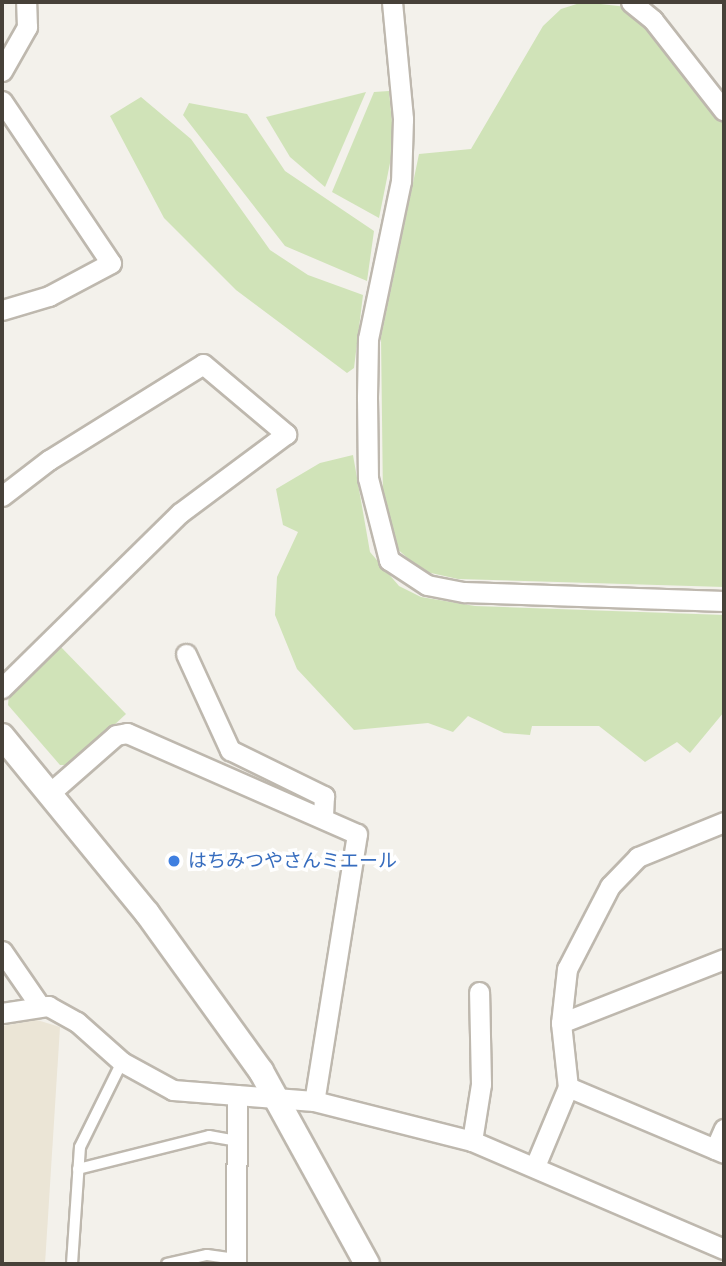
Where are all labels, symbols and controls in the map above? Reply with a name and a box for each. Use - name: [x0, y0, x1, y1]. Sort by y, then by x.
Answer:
- place label: はちみつやさんミエール: [188, 850, 397, 872]
- marker: はちみつやさんミエール: [166, 853, 182, 869]

